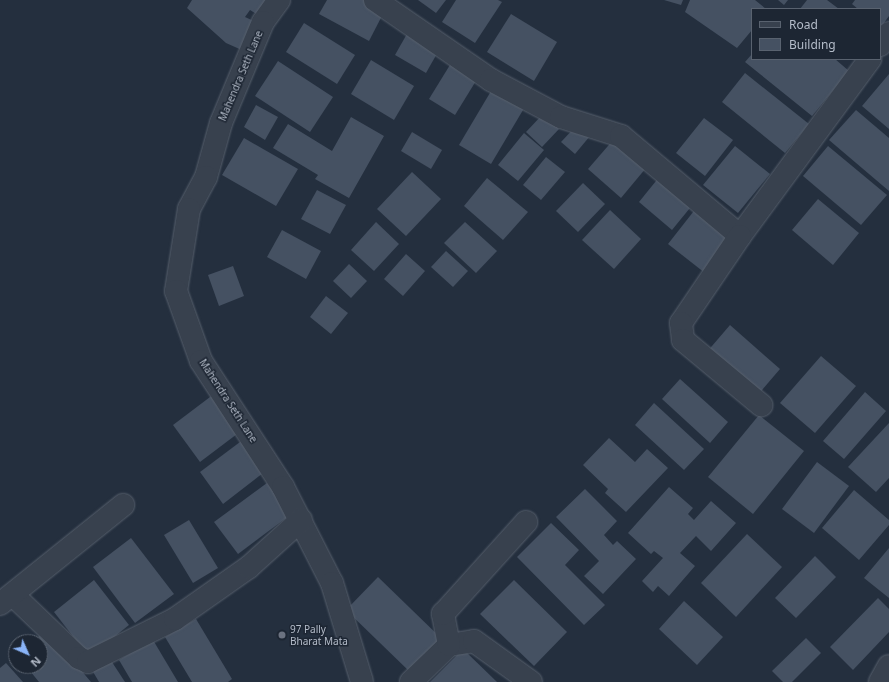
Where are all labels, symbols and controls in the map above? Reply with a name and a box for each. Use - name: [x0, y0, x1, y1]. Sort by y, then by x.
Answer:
- legend: [751, 8, 881, 60]
- text: Road: [789, 16, 818, 33]
- street label: Mahendra Seth Lane: [216, 29, 266, 123]
- text: Building: [789, 36, 836, 53]
- street label: Mahendra Seth Lane: [197, 357, 259, 445]
- place label: 97 Pally Bharat Mata: [290, 623, 348, 646]
- marker: 97 Pally Bharat Mata: [277, 630, 287, 640]
- north arrow: [8, 634, 48, 674]
- text: N: [28, 654, 45, 671]

